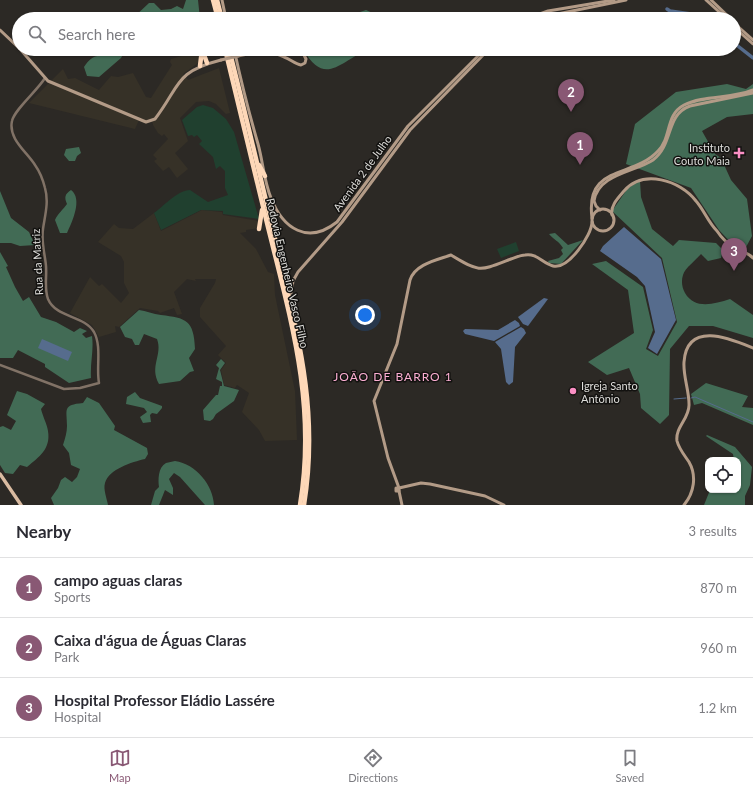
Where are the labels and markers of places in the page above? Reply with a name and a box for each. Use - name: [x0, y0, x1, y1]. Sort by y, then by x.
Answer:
- pin: 2: [558, 79, 584, 112]
- pin: 1: [567, 132, 593, 165]
- place label: Instituto Couto Maia: [674, 141, 730, 167]
- marker: Instituto Couto Maia: [733, 147, 745, 159]
- pin: 3: [721, 238, 747, 271]
- place label: Igreja Santo Antônio: [581, 379, 638, 405]
- marker: Igreja Santo Antônio: [568, 386, 578, 396]

